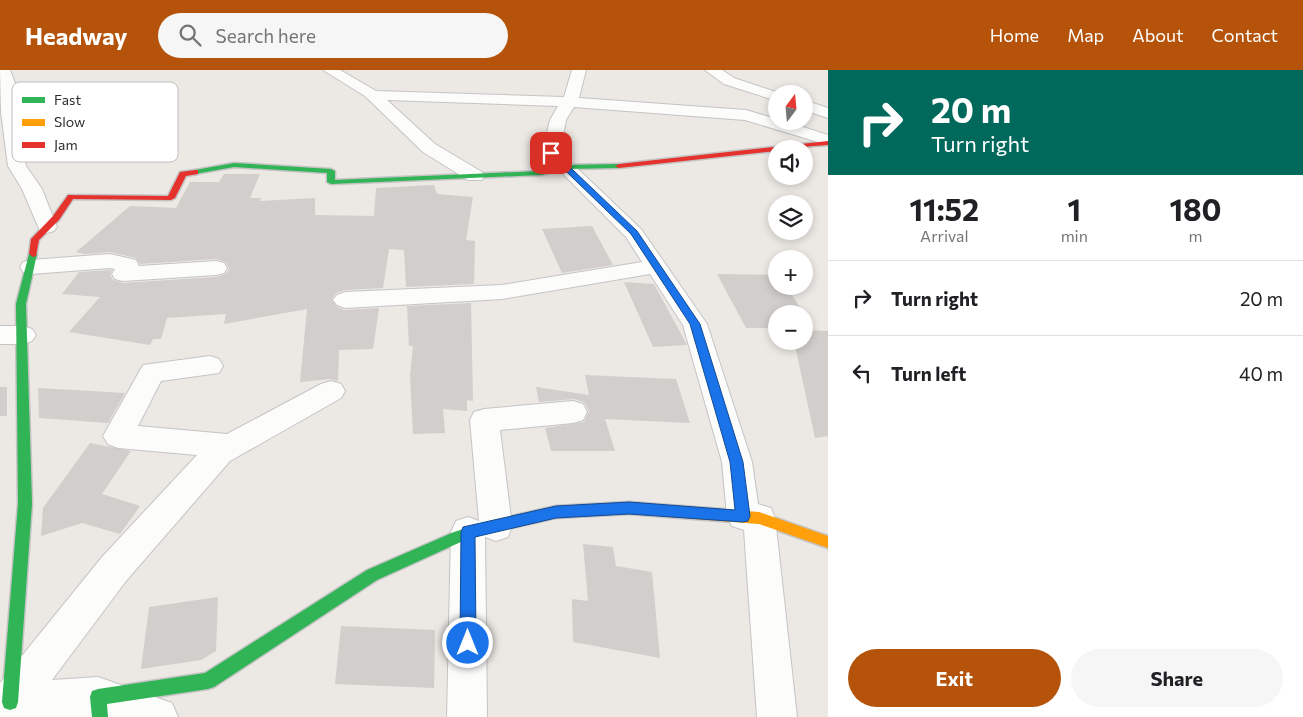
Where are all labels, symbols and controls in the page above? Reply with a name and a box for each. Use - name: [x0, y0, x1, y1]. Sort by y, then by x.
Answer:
- search box: [158, 13, 508, 58]
- text: Headway: [25, 21, 128, 50]
- icon: search: [176, 21, 204, 49]
- text: Search here: [216, 24, 316, 47]
- text: Home: [990, 24, 1039, 46]
- text: Map: [1067, 24, 1104, 46]
- text: About: [1132, 24, 1184, 46]
- text: Contact: [1212, 24, 1278, 46]
- legend: [12, 82, 178, 162]
- north arrow: [768, 85, 812, 130]
- map controls: [768, 85, 813, 350]
- text: 20 m: [931, 87, 1011, 130]
- icon: right: [848, 90, 913, 155]
- text: Fast: [54, 91, 81, 108]
- text: Slow: [54, 113, 85, 130]
- text: Turn right: [931, 130, 1029, 157]
- pin: [530, 132, 572, 174]
- text: Jam: [54, 136, 78, 153]
- icon: arrive: [537, 139, 565, 167]
- button: sound: [768, 140, 813, 185]
- text: 11:52: [910, 190, 979, 227]
- text: 1: [1067, 190, 1081, 227]
- text: 180: [1169, 190, 1221, 227]
- button: layers: [768, 195, 813, 240]
- text: Arrival: [920, 226, 969, 245]
- text: min: [1061, 226, 1088, 245]
- text: m: [1188, 226, 1202, 245]
- button: +: [768, 250, 813, 295]
- icon: right: [848, 284, 876, 312]
- text: Turn right: [891, 287, 978, 310]
- text: 20 m: [1240, 287, 1283, 310]
- button: −: [768, 305, 813, 350]
- icon: left: [848, 359, 876, 387]
- text: Turn left: [891, 362, 966, 385]
- text: 40 m: [1239, 362, 1283, 385]
- position arrow: [441, 616, 493, 668]
- button: Exit: [848, 649, 1061, 707]
- button: Share: [1071, 649, 1283, 707]

